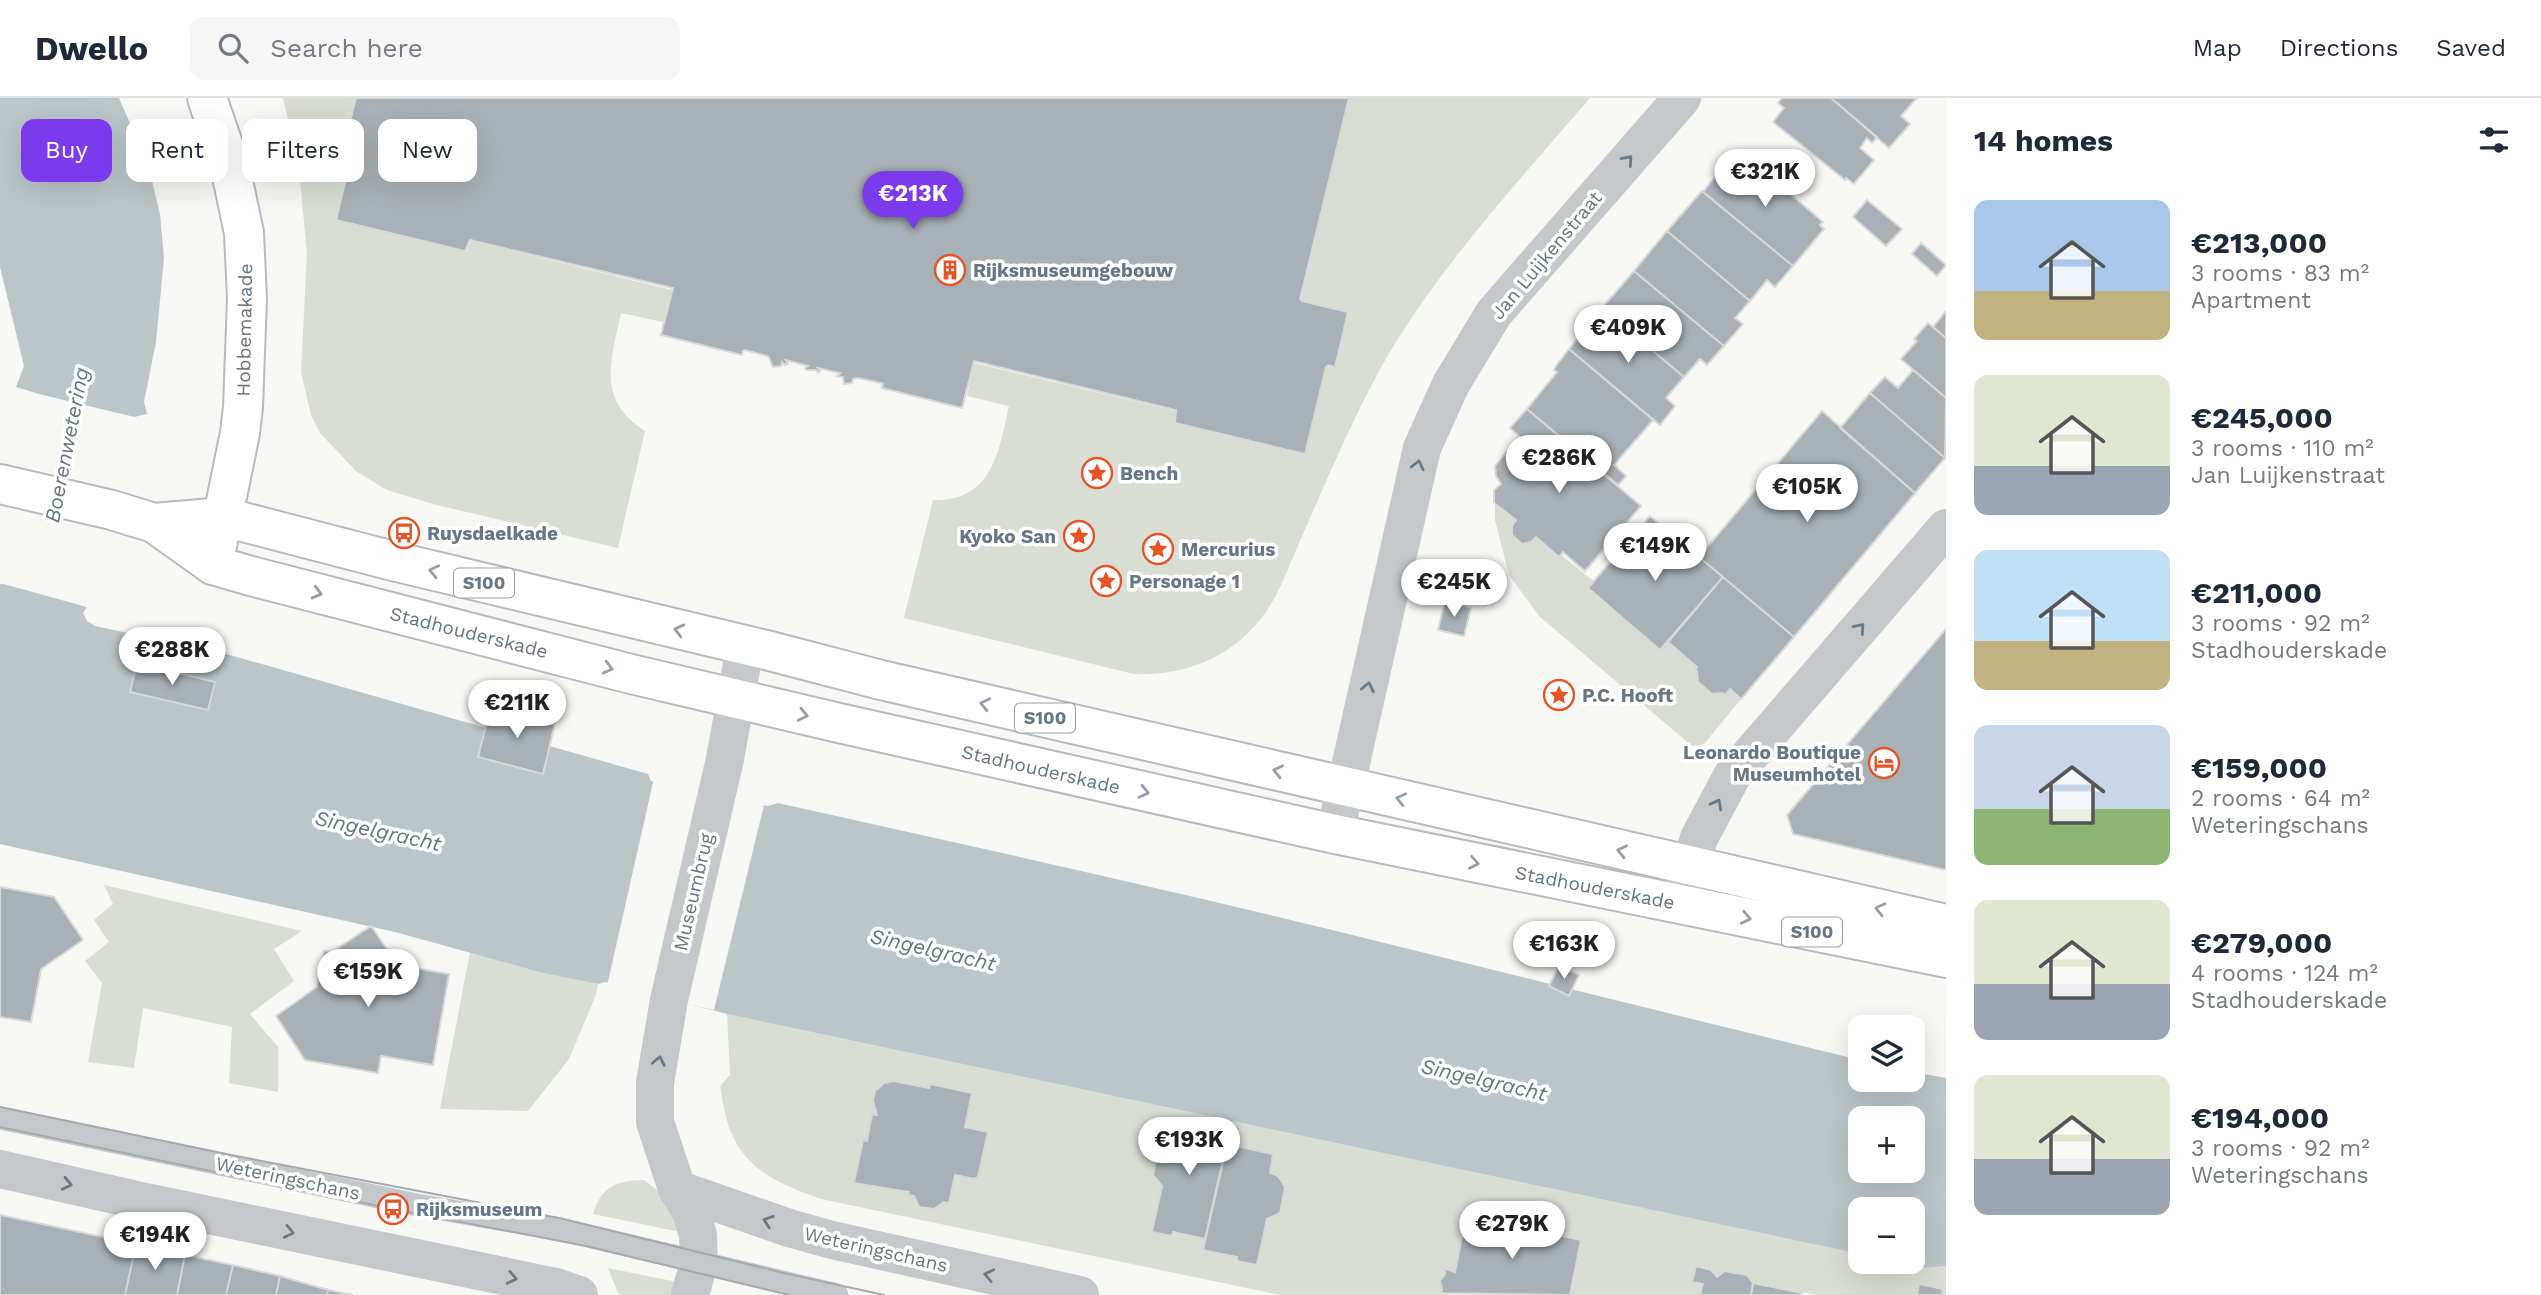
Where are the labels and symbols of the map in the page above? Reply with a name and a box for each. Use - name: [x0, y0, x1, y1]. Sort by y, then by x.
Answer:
- pin: €321K: [1716, 150, 1814, 209]
- one-way arrow: [1620, 155, 1632, 168]
- pin: €213K: [864, 172, 962, 231]
- street label: Jan Luijkenstraat: [1486, 187, 1607, 324]
- building icon: Rijksmuseumgebouw: [933, 253, 967, 287]
- place label: Rijksmuseumgebouw: [973, 259, 1173, 282]
- street label: Hobbemakade: [232, 263, 257, 397]
- pin: €409K: [1579, 306, 1677, 365]
- water label: Boerenwetering: [39, 365, 94, 525]
- pin: €286K: [1510, 436, 1608, 495]
- place icon: Bench: [1080, 456, 1114, 490]
- one-way arrow: [1410, 459, 1424, 471]
- place label: Bench: [1120, 462, 1178, 485]
- pin: €105K: [1758, 464, 1856, 524]
- bus stop icon: Ruysdaelkade: [387, 516, 421, 550]
- place icon: Kyoko San: [1062, 519, 1096, 553]
- place label: Ruysdaelkade: [427, 522, 558, 545]
- pin: €149K: [1606, 524, 1704, 583]
- place label: Kyoko San: [959, 525, 1056, 548]
- place icon: Mercurius: [1141, 532, 1175, 566]
- place label: Mercurius: [1181, 538, 1275, 561]
- pin: €245K: [1405, 560, 1503, 619]
- place icon: Personage 1: [1089, 564, 1123, 598]
- one-way arrow: [428, 565, 440, 579]
- road number: S100: [454, 569, 514, 598]
- place label: Personage 1: [1129, 570, 1240, 593]
- one-way arrow: [311, 585, 323, 599]
- street label: Stadhouderskade: [387, 602, 550, 663]
- one-way arrow: [1852, 623, 1864, 636]
- one-way arrow: [673, 624, 685, 638]
- pin: €288K: [123, 628, 221, 687]
- one-way arrow: [602, 660, 614, 674]
- place icon: P.C. Hooft: [1542, 678, 1576, 712]
- pin: €211K: [468, 680, 566, 740]
- one-way arrow: [1359, 681, 1374, 693]
- place label: P.C. Hooft: [1582, 684, 1674, 707]
- one-way arrow: [979, 698, 991, 712]
- road number: S100: [1015, 704, 1075, 732]
- one-way arrow: [796, 706, 808, 721]
- street label: Stadhouderskade: [959, 740, 1122, 799]
- place label: Leonardo Boutique Museumhotel: [1683, 741, 1862, 786]
- hotel icon: Leonardo Boutique Museumhotel: [1867, 746, 1901, 780]
- one-way arrow: [1272, 765, 1284, 779]
- one-way arrow: [1138, 783, 1150, 798]
- one-way arrow: [1395, 793, 1407, 807]
- one-way arrow: [1709, 799, 1723, 811]
- water label: Singelgracht: [313, 805, 444, 856]
- street label: Museumbrug: [669, 830, 718, 953]
- one-way arrow: [1617, 844, 1629, 859]
- one-way arrow: [1468, 854, 1480, 869]
- street label: Stadhouderskade: [1513, 861, 1677, 914]
- one-way arrow: [1874, 903, 1886, 917]
- one-way arrow: [1740, 910, 1752, 925]
- road number: S100: [1782, 918, 1842, 946]
- pin: €163K: [1515, 922, 1613, 981]
- water label: Singelgracht: [868, 923, 999, 976]
- pin: €159K: [319, 950, 417, 1009]
- water label: Singelgracht: [1419, 1053, 1550, 1106]
- one-way arrow: [651, 1055, 666, 1067]
- pin: €193K: [1140, 1118, 1238, 1177]
- street label: Weteringschans: [214, 1152, 362, 1205]
- one-way arrow: [61, 1176, 73, 1191]
- bus stop icon: Rijksmuseum: [376, 1192, 410, 1226]
- place label: Rijksmuseum: [416, 1198, 542, 1221]
- pin: €279K: [1463, 1202, 1561, 1261]
- pin: €194K: [106, 1212, 204, 1272]
- one-way arrow: [763, 1215, 775, 1229]
- street label: Weteringschans: [802, 1222, 950, 1277]
- one-way arrow: [283, 1223, 295, 1238]
- one-way arrow: [506, 1269, 518, 1284]
- one-way arrow: [983, 1269, 995, 1284]

